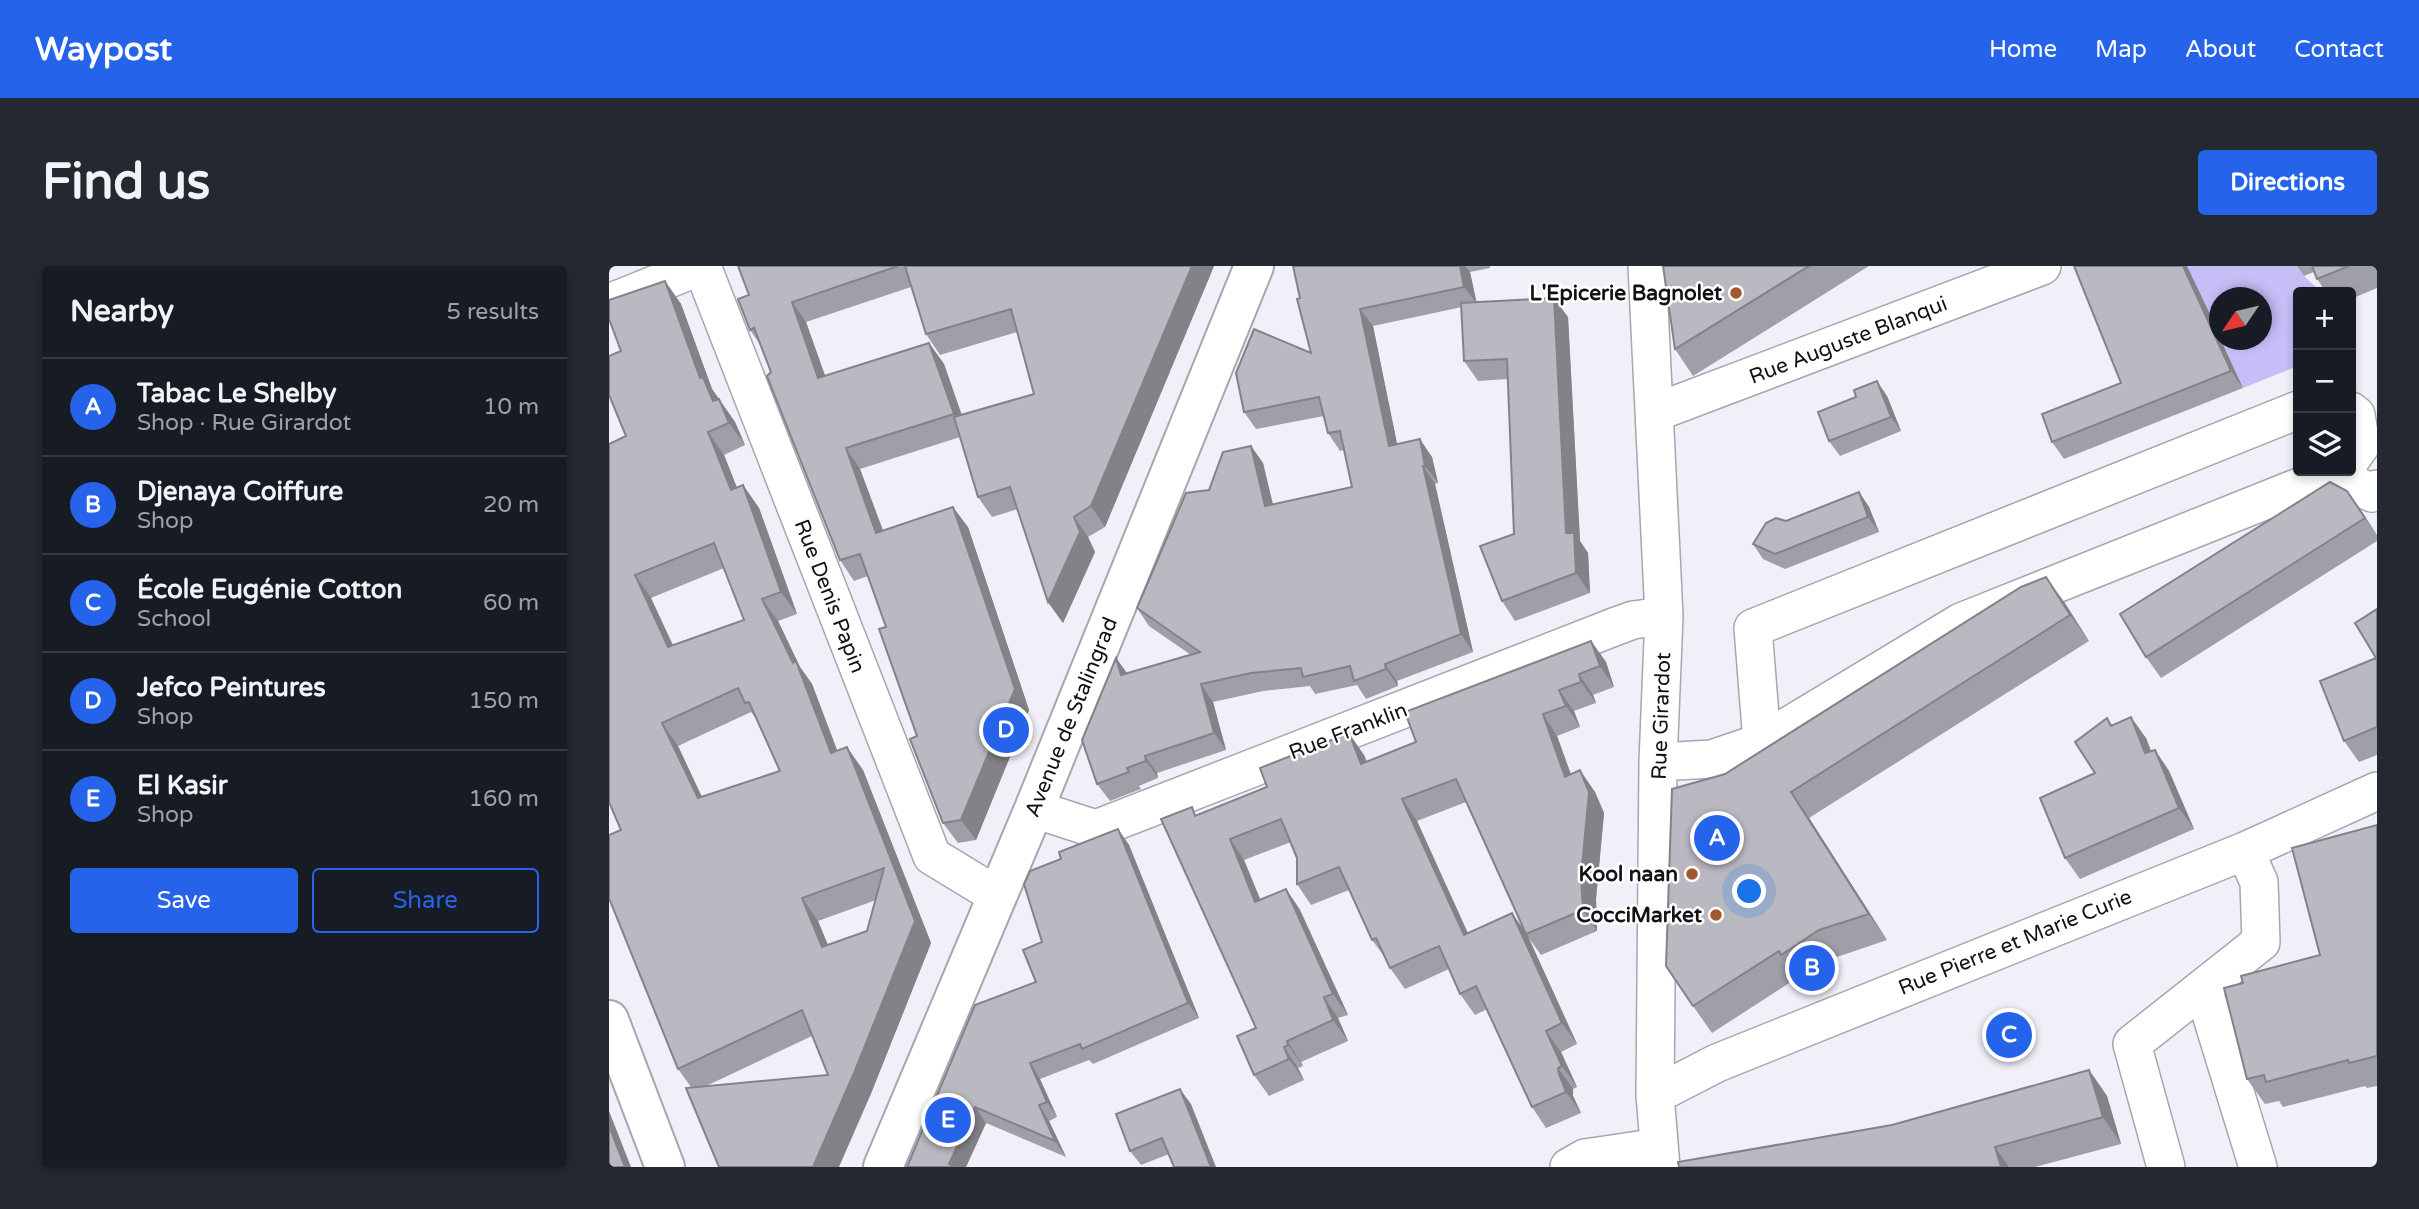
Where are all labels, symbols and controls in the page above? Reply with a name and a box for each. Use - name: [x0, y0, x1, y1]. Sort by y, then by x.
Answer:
- text: Waypost: [35, 30, 172, 69]
- text: Home: [1989, 35, 2057, 64]
- text: Map: [2095, 35, 2147, 64]
- text: About: [2185, 35, 2256, 64]
- text: Contact: [2294, 35, 2384, 64]
- button: Directions: [2198, 150, 2377, 215]
- text: Find us: [42, 153, 210, 212]
- place label: L'Epicerie Bagnolet: [1530, 281, 1722, 306]
- marker: L'Epicerie Bagnolet: [1728, 285, 1744, 301]
- north arrow: [2209, 287, 2272, 350]
- map controls: [2293, 287, 2356, 476]
- button: +: [2293, 287, 2356, 350]
- street label: Rue Auguste Blanqui: [1746, 291, 1951, 390]
- text: Nearby: [70, 293, 174, 330]
- text: 5 results: [446, 298, 539, 326]
- button: −: [2293, 350, 2356, 413]
- text: Tabac Le Shelby: [137, 378, 336, 409]
- text: A: [84, 393, 102, 421]
- text: 10 m: [483, 393, 539, 421]
- text: Shop · Rue Girardot: [137, 409, 351, 437]
- button: layers: [2293, 413, 2356, 476]
- text: Djenaya Coiffure: [137, 476, 343, 507]
- text: B: [85, 491, 101, 519]
- text: 20 m: [483, 491, 539, 519]
- text: Shop: [137, 507, 194, 535]
- street label: Rue Denis Papin: [789, 516, 870, 677]
- text: École Eugénie Cotton: [137, 574, 402, 605]
- text: C: [85, 589, 101, 617]
- text: 60 m: [483, 589, 539, 617]
- text: School: [137, 605, 211, 633]
- street label: Avenue de Stalingrad: [1020, 614, 1123, 821]
- street label: Rue Girardot: [1647, 652, 1676, 780]
- text: Jefco Peintures: [137, 672, 326, 703]
- text: D: [84, 687, 102, 715]
- text: 150 m: [469, 687, 539, 715]
- street label: Rue Franklin: [1286, 697, 1411, 765]
- text: Shop: [137, 703, 194, 731]
- pin: D: [983, 704, 1029, 756]
- text: El Kasir: [137, 770, 228, 801]
- text: E: [86, 785, 100, 813]
- text: 160 m: [469, 785, 539, 813]
- text: Shop: [137, 801, 194, 829]
- pin: A: [1694, 812, 1740, 864]
- place label: Kool naan: [1579, 862, 1678, 887]
- marker: Kool naan: [1684, 866, 1700, 882]
- button: Save: [70, 868, 298, 933]
- button: Share: [312, 868, 539, 933]
- your location: [1732, 874, 1766, 908]
- street label: Rue Pierre et Marie Curie: [1895, 884, 2136, 1001]
- place label: CocciMarket: [1576, 903, 1702, 928]
- marker: CocciMarket: [1708, 907, 1724, 923]
- pin: B: [1789, 942, 1835, 994]
- pin: C: [1986, 1009, 2032, 1061]
- pin: E: [925, 1094, 971, 1146]

